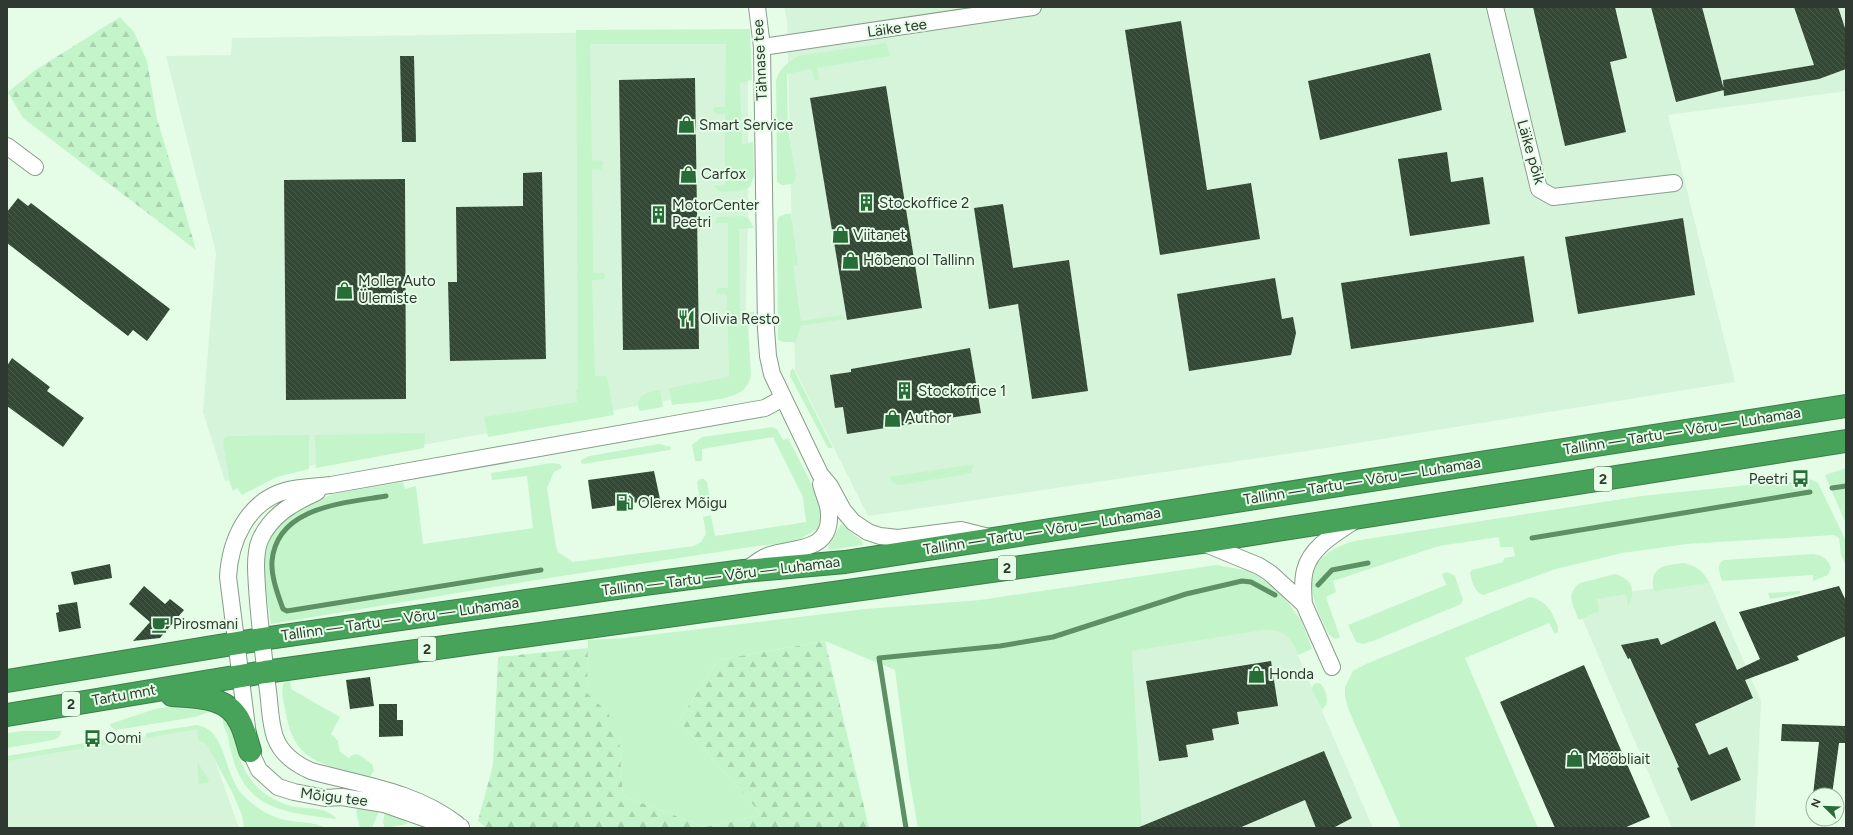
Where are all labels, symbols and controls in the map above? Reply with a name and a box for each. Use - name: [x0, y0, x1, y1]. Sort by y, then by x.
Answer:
- street label: Läike tee: [866, 15, 928, 41]
- street label: Tähnase tee: [749, 19, 771, 101]
- shop icon: Smart Service: [676, 115, 696, 135]
- place label: Smart Service: [699, 116, 793, 134]
- street label: Läike põik: [1513, 118, 1549, 187]
- shop icon: Carfox: [678, 164, 698, 184]
- place label: Carfox: [701, 165, 746, 183]
- building icon: Stockoffice 2: [856, 193, 876, 213]
- place label: Stockoffice 2: [879, 194, 969, 212]
- place label: MotorCenter Peetri: [672, 196, 759, 231]
- building icon: MotorCenter Peetri: [649, 204, 669, 224]
- shop icon: Viitanet: [830, 225, 850, 245]
- place label: Viitanet: [853, 226, 906, 244]
- shop icon: Hõbenool Tallinn: [840, 250, 860, 270]
- place label: Hõbenool Tallinn: [863, 251, 975, 269]
- place label: Moller Auto Ülemiste: [358, 272, 436, 307]
- shop icon: Moller Auto Ülemiste: [335, 280, 355, 300]
- restaurant icon: Olivia Resto: [677, 309, 697, 329]
- place label: Olivia Resto: [700, 310, 780, 328]
- building icon: Stockoffice 1: [895, 381, 915, 401]
- place label: Stockoffice 1: [918, 382, 1006, 400]
- street label: Tallinn — Tartu — Võru — Luhamaa: [1562, 403, 1802, 459]
- shop icon: Author: [882, 408, 902, 428]
- place label: Author: [905, 409, 951, 427]
- street label: Tallinn — Tartu — Võru — Luhamaa: [1242, 453, 1482, 509]
- road number: 2: [1594, 467, 1612, 491]
- bus stop icon: Peetri: [1791, 469, 1811, 489]
- place label: Peetri: [1749, 470, 1788, 488]
- fuel station icon: Olerex Mõigu: [615, 493, 635, 513]
- place label: Olerex Mõigu: [638, 494, 727, 512]
- street label: Tallinn — Tartu — Võru — Luhamaa: [922, 503, 1162, 559]
- street label: Tallinn — Tartu — Võru — Luhamaa: [601, 552, 841, 600]
- road number: 2: [998, 556, 1016, 580]
- street label: Tallinn — Tartu — Võru — Luhamaa: [280, 593, 520, 645]
- cafe icon: Pirosmani: [150, 614, 170, 634]
- place label: Pirosmani: [173, 615, 238, 633]
- road number: 2: [418, 637, 436, 661]
- shop icon: Honda: [1246, 664, 1266, 684]
- place label: Honda: [1269, 665, 1314, 683]
- street label: Tartu mnt: [91, 680, 158, 709]
- road number: 2: [62, 692, 80, 716]
- bus stop icon: Oomi: [82, 728, 102, 748]
- place label: Oomi: [105, 729, 142, 747]
- shop icon: Mööbliait: [1565, 749, 1585, 769]
- place label: Mööbliait: [1588, 750, 1651, 768]
- street label: Mõigu tee: [299, 784, 369, 810]
- north arrow: [1805, 787, 1845, 827]
- text: N: [1809, 797, 1824, 810]

